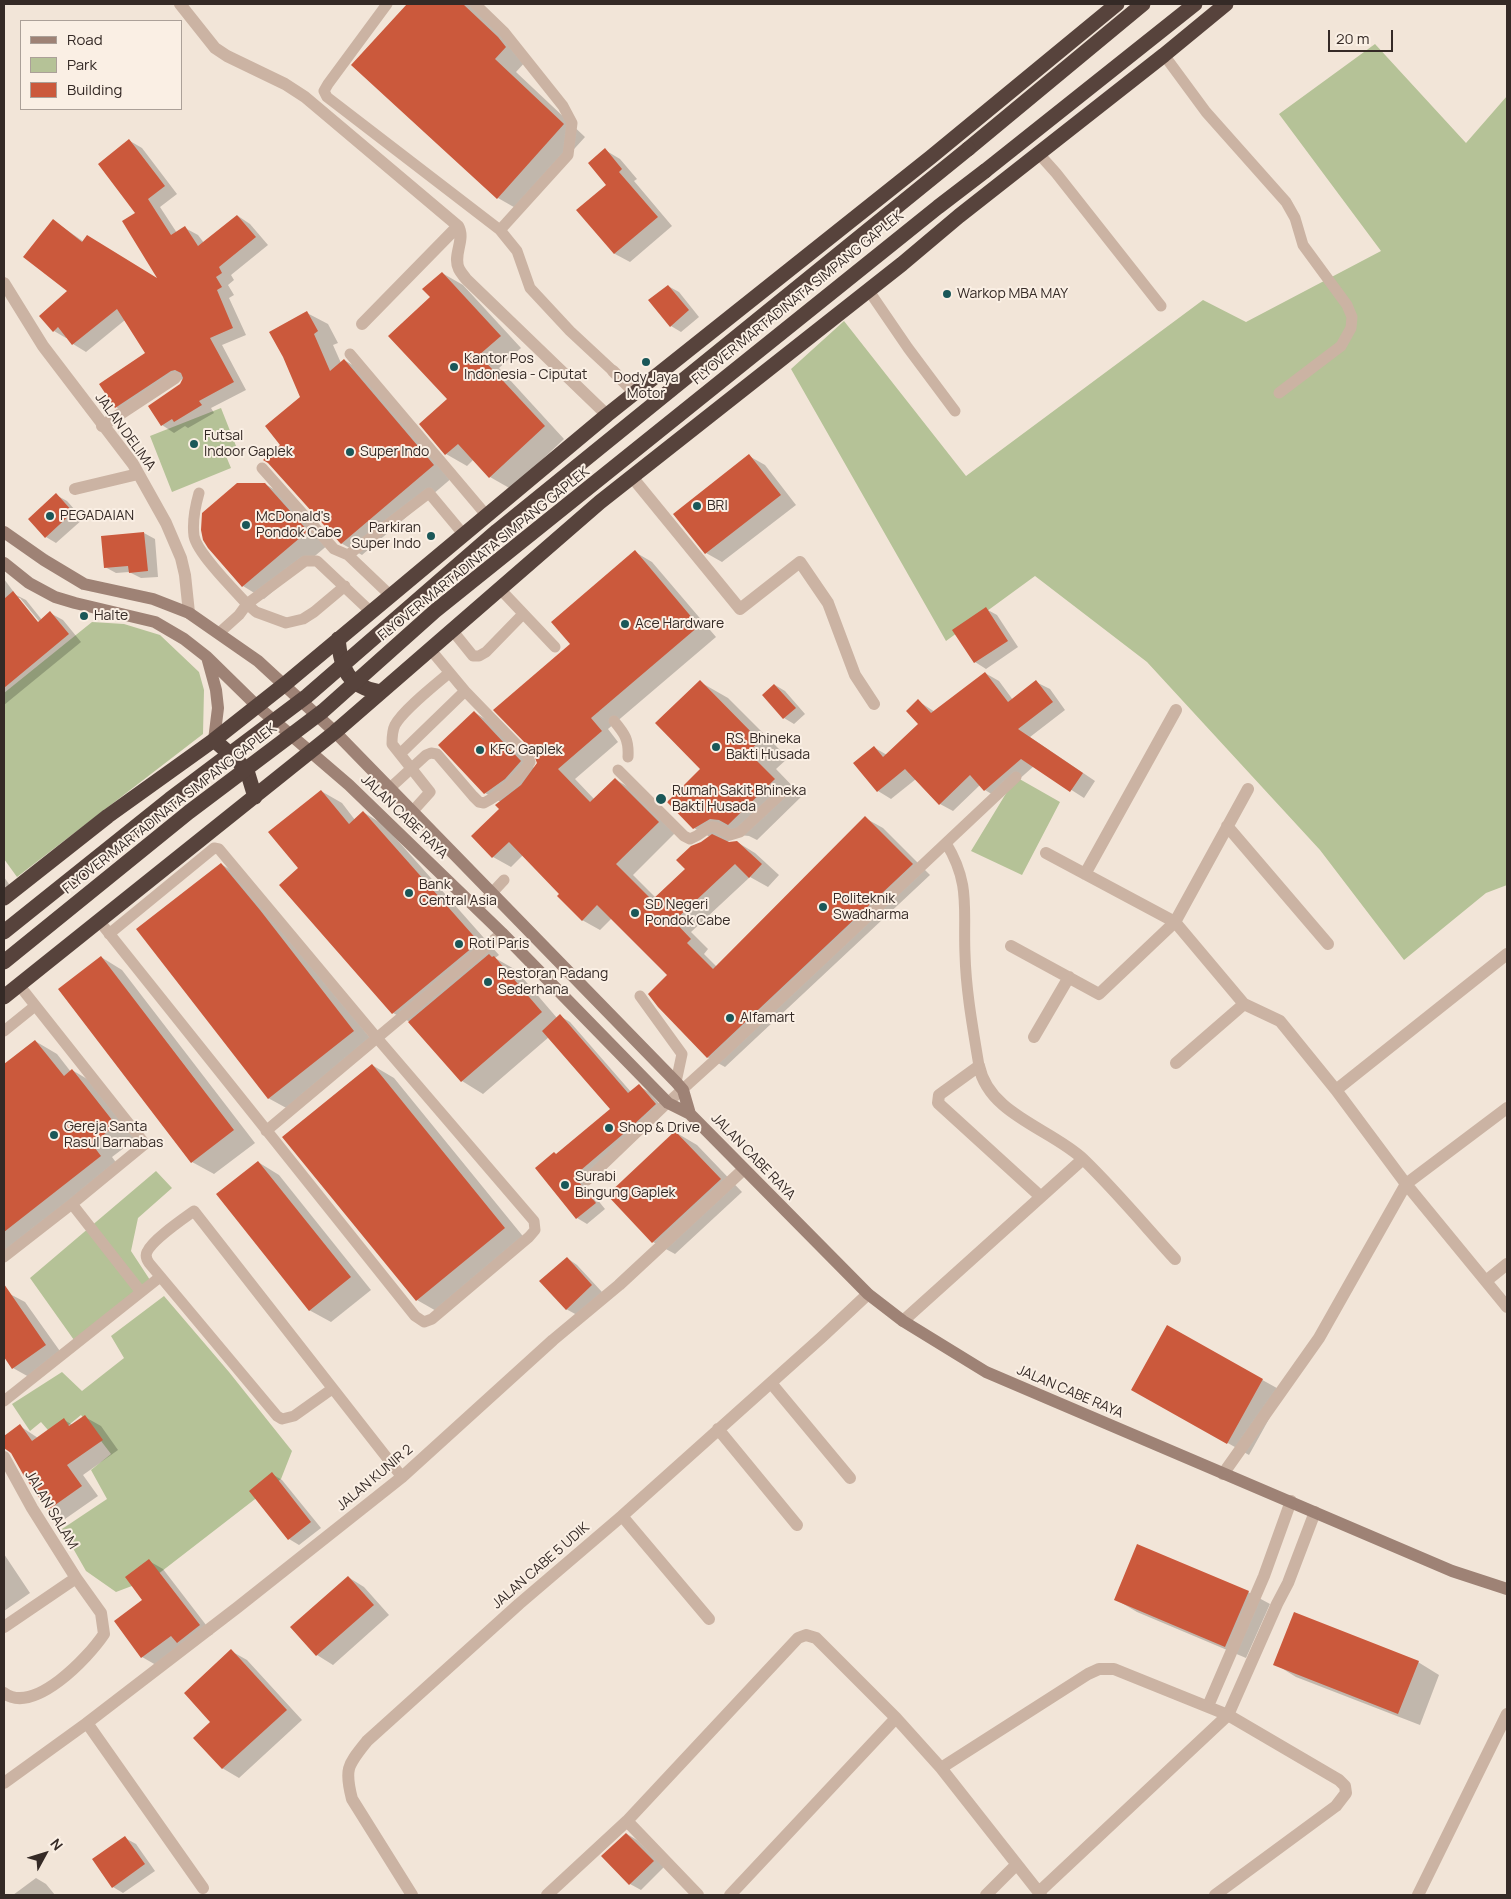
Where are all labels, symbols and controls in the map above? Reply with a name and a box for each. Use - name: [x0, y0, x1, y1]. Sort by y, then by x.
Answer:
- legend: [20, 20, 182, 110]
- scale bar: [1331, 20, 1396, 52]
- text: 20 m: [1336, 28, 1369, 49]
- text: Road: [67, 29, 103, 50]
- text: Park: [67, 54, 97, 75]
- text: Building: [67, 79, 122, 100]
- street label: FLYOVER MARTADINATA SIMPANG GAPLEK: [689, 207, 907, 389]
- place label: Warkop MBA MAY: [957, 286, 1068, 302]
- marker: Warkop MBA MAY: [941, 288, 953, 300]
- place label: Kantor Pos Indonesia - Ciputat: [464, 351, 587, 384]
- marker: Dody Jaya Motor: [640, 356, 652, 368]
- marker: Kantor Pos Indonesia - Ciputat: [448, 361, 460, 373]
- place label: Dody Jaya Motor: [614, 370, 678, 402]
- street label: JALAN DELIMA: [91, 390, 159, 474]
- place label: Futsal Indoor Gaplek: [204, 428, 293, 461]
- marker: Futsal Indoor Gaplek: [188, 438, 200, 450]
- place label: Super Indo: [360, 444, 429, 460]
- marker: Super Indo: [344, 446, 356, 458]
- street label: FLYOVER MARTADINATA SIMPANG GAPLEK: [375, 463, 593, 645]
- place label: BRI: [707, 498, 728, 514]
- marker: BRI: [691, 500, 703, 512]
- place label: PEGADAIAN: [60, 508, 134, 524]
- place label: McDonald's Pondok Cabe: [256, 509, 342, 542]
- marker: PEGADAIAN: [44, 510, 56, 522]
- marker: McDonald's Pondok Cabe: [240, 519, 252, 531]
- place label: Parkiran Super Indo: [352, 520, 421, 552]
- marker: Parkiran Super Indo: [425, 530, 437, 542]
- place label: Halte: [94, 608, 128, 624]
- marker: Halte: [78, 610, 90, 622]
- place label: Ace Hardware: [635, 616, 724, 632]
- marker: Ace Hardware: [619, 618, 631, 630]
- street label: FLYOVER MARTADINATA SIMPANG GAPLEK: [60, 720, 280, 898]
- place label: RS. Bhineka Bakti Husada: [726, 731, 810, 764]
- marker: RS. Bhineka Bakti Husada: [710, 741, 722, 753]
- place label: KFC Gaplek: [490, 742, 563, 758]
- marker: KFC Gaplek: [474, 744, 486, 756]
- street label: JALAN CABE RAYA: [357, 771, 451, 863]
- place label: Rumah Sakit Bhineka Bakti Husada: [672, 783, 806, 816]
- marker: Rumah Sakit Bhineka Bakti Husada: [654, 792, 668, 806]
- place label: Bank Central Asia: [419, 877, 497, 910]
- marker: Bank Central Asia: [403, 887, 415, 899]
- place label: Politeknik Swadharma: [833, 891, 909, 924]
- place label: SD Negeri Pondok Cabe: [645, 897, 731, 930]
- marker: Politeknik Swadharma: [817, 901, 829, 913]
- marker: SD Negeri Pondok Cabe: [629, 907, 641, 919]
- place label: Roti Paris: [469, 936, 529, 952]
- marker: Roti Paris: [453, 938, 465, 950]
- place label: Restoran Padang Sederhana: [498, 966, 608, 999]
- marker: Restoran Padang Sederhana: [482, 976, 494, 988]
- place label: Alfamart: [740, 1010, 795, 1026]
- marker: Alfamart: [724, 1012, 736, 1024]
- street label: JALAN CABE RAYA: [707, 1110, 799, 1204]
- place label: Gereja Santa Rasul Barnabas: [64, 1119, 163, 1152]
- place label: Shop & Drive: [619, 1120, 700, 1136]
- marker: Shop & Drive: [603, 1122, 615, 1134]
- marker: Gereja Santa Rasul Barnabas: [48, 1129, 60, 1141]
- place label: Surabi Bingung Gaplek: [575, 1169, 676, 1202]
- marker: Surabi Bingung Gaplek: [559, 1179, 571, 1191]
- street label: JALAN CABE RAYA: [1014, 1362, 1126, 1422]
- street label: JALAN KUNIR 2: [334, 1441, 416, 1515]
- street label: JALAN SALAM: [21, 1468, 81, 1552]
- street label: JALAN CABE 5 UDIK: [489, 1519, 593, 1613]
- north arrow: [20, 1829, 70, 1879]
- text: N: [46, 1834, 68, 1854]

